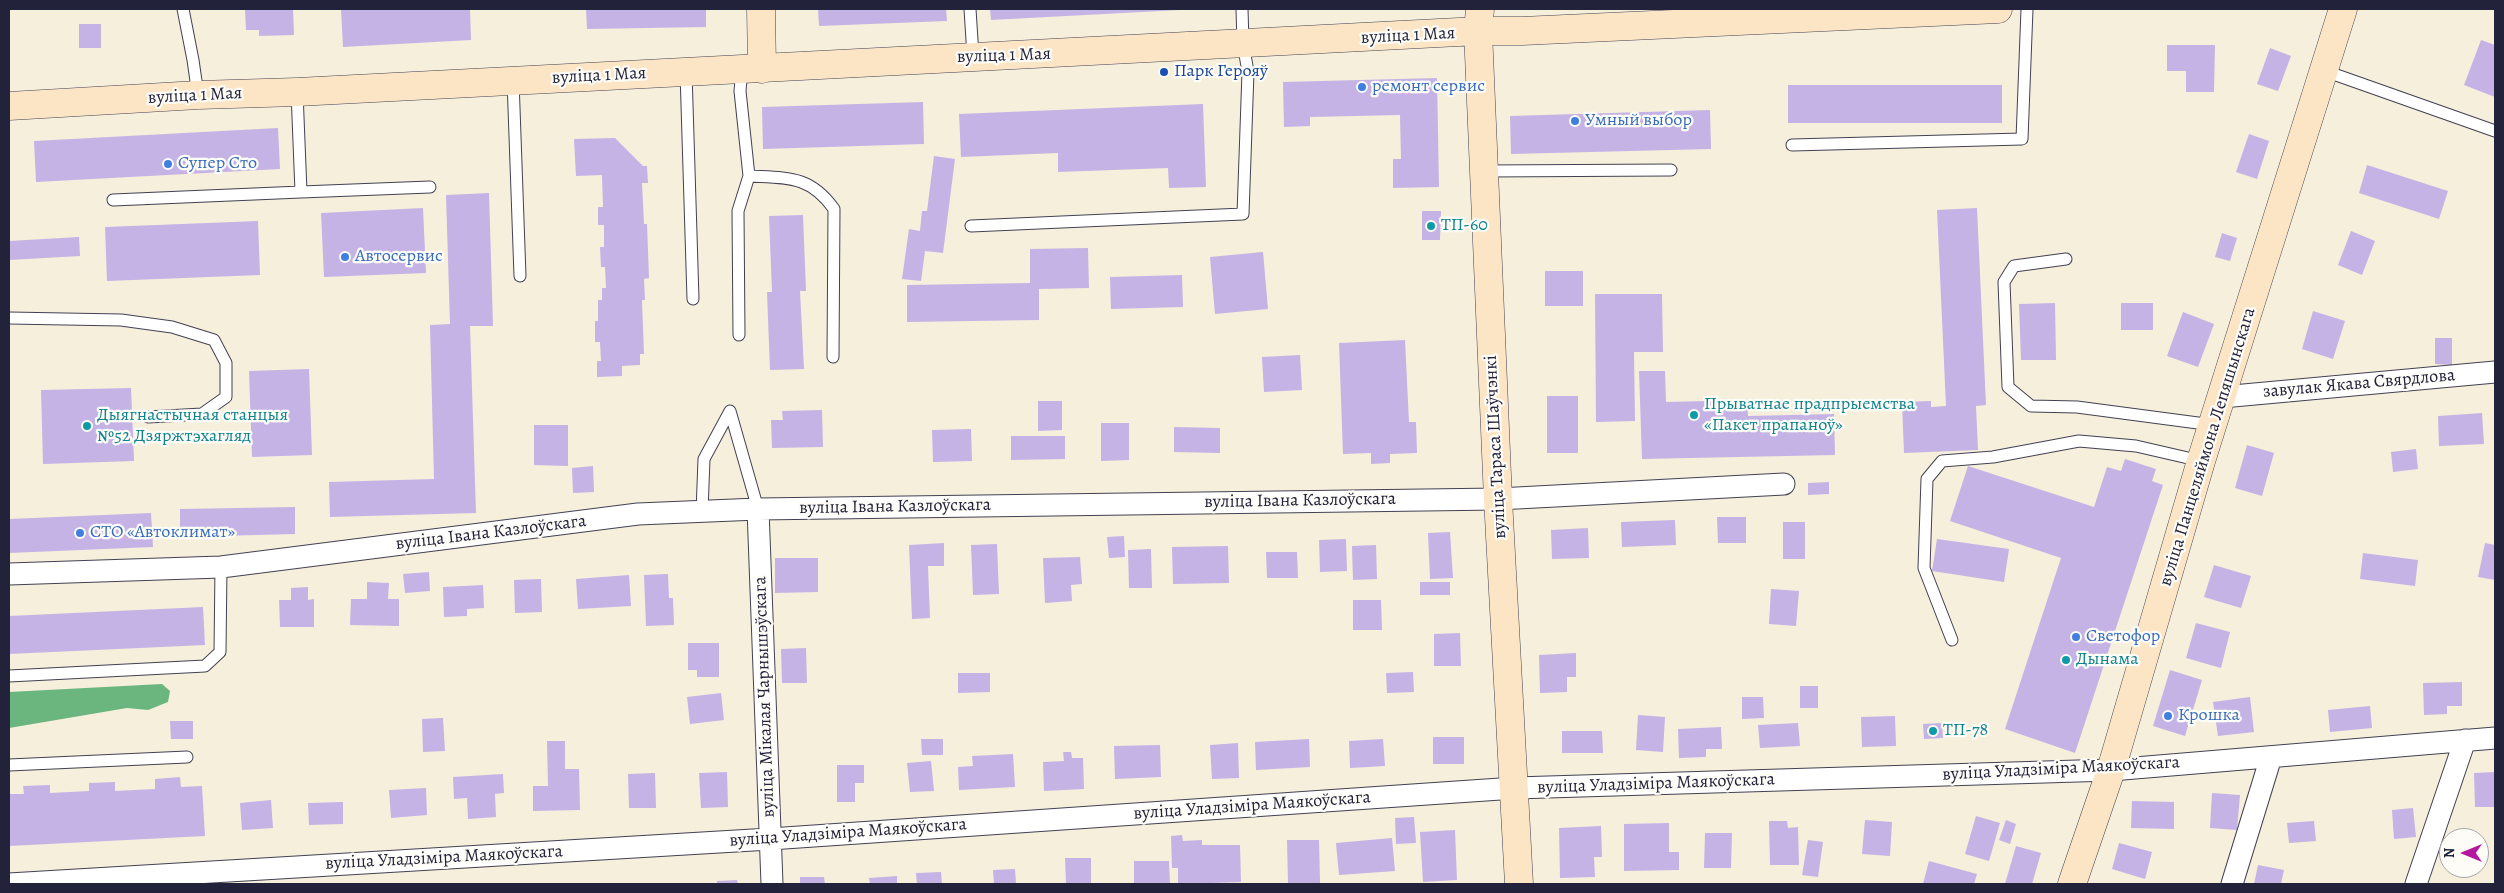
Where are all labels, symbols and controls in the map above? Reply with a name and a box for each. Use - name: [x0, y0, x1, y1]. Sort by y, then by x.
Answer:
- street label: вуліца 1 Мая: [1360, 23, 1456, 49]
- street label: вуліца 1 Мая: [956, 44, 1052, 68]
- place label: Парк Герояў: [1174, 61, 1268, 83]
- street label: вуліца 1 Мая: [551, 63, 647, 89]
- marker: Парк Герояў: [1158, 66, 1170, 78]
- place label: ремонт сервис: [1372, 76, 1485, 98]
- marker: ремонт сервис: [1356, 81, 1368, 93]
- street label: вуліца 1 Мая: [147, 83, 243, 109]
- place label: Умный выбор: [1585, 110, 1692, 132]
- marker: Умный выбор: [1569, 115, 1581, 127]
- place label: Супер Сто: [178, 153, 257, 175]
- marker: Супер Сто: [162, 158, 174, 170]
- place label: ТП-60: [1441, 215, 1488, 237]
- marker: ТП-60: [1425, 220, 1437, 232]
- place label: Автосервис: [355, 246, 443, 268]
- marker: Автосервис: [339, 251, 351, 263]
- street label: вуліца Панцеляймона Лепяшынскага: [2155, 305, 2261, 589]
- street label: вуліца Тараса Шаўчэнкі: [1480, 355, 1512, 539]
- street label: завулак Якава Свярдлова: [2262, 365, 2456, 403]
- place label: Прыватнае прадпрыемства «Пакет прапаноў»: [1704, 394, 1915, 436]
- place label: Дыягнастычная станцыя №52 Дзяржтэхагляд: [97, 405, 288, 448]
- marker: Прыватнае прадпрыемства «Пакет прапаноў»: [1688, 409, 1700, 421]
- marker: Дыягнастычная станцыя №52 Дзяржтэхагляд: [81, 420, 93, 432]
- street label: вуліца Івана Казлоўскага: [1204, 489, 1396, 513]
- street label: вуліца Івана Казлоўскага: [799, 495, 991, 519]
- street label: вуліца Івана Казлоўскага: [394, 511, 588, 555]
- place label: СТО «Автоклимат»: [90, 522, 235, 544]
- marker: СТО «Автоклимат»: [74, 527, 86, 539]
- street label: вуліца Мікалая Чарнышэўскага: [750, 576, 780, 818]
- place label: Светофор: [2086, 626, 2160, 648]
- marker: Светофор: [2070, 631, 2082, 643]
- place label: Дынама: [2076, 649, 2139, 671]
- marker: Дынама: [2060, 654, 2072, 666]
- place label: Крошка: [2178, 705, 2240, 727]
- marker: Крошка: [2162, 710, 2174, 722]
- place label: ТП-78: [1943, 720, 1988, 742]
- marker: ТП-78: [1927, 725, 1939, 737]
- street label: вуліца Уладзіміра Маякоўскага: [1942, 752, 2180, 786]
- street label: вуліца Уладзіміра Маякоўскага: [1537, 769, 1775, 799]
- street label: вуліца Уладзіміра Маякоўскага: [1133, 787, 1371, 825]
- street label: вуліца Уладзіміра Маякоўскага: [729, 814, 967, 852]
- north arrow: [2439, 828, 2489, 878]
- street label: вуліца Уладзіміра Маякоўскага: [325, 841, 563, 875]
- text: N: [2440, 848, 2459, 858]

